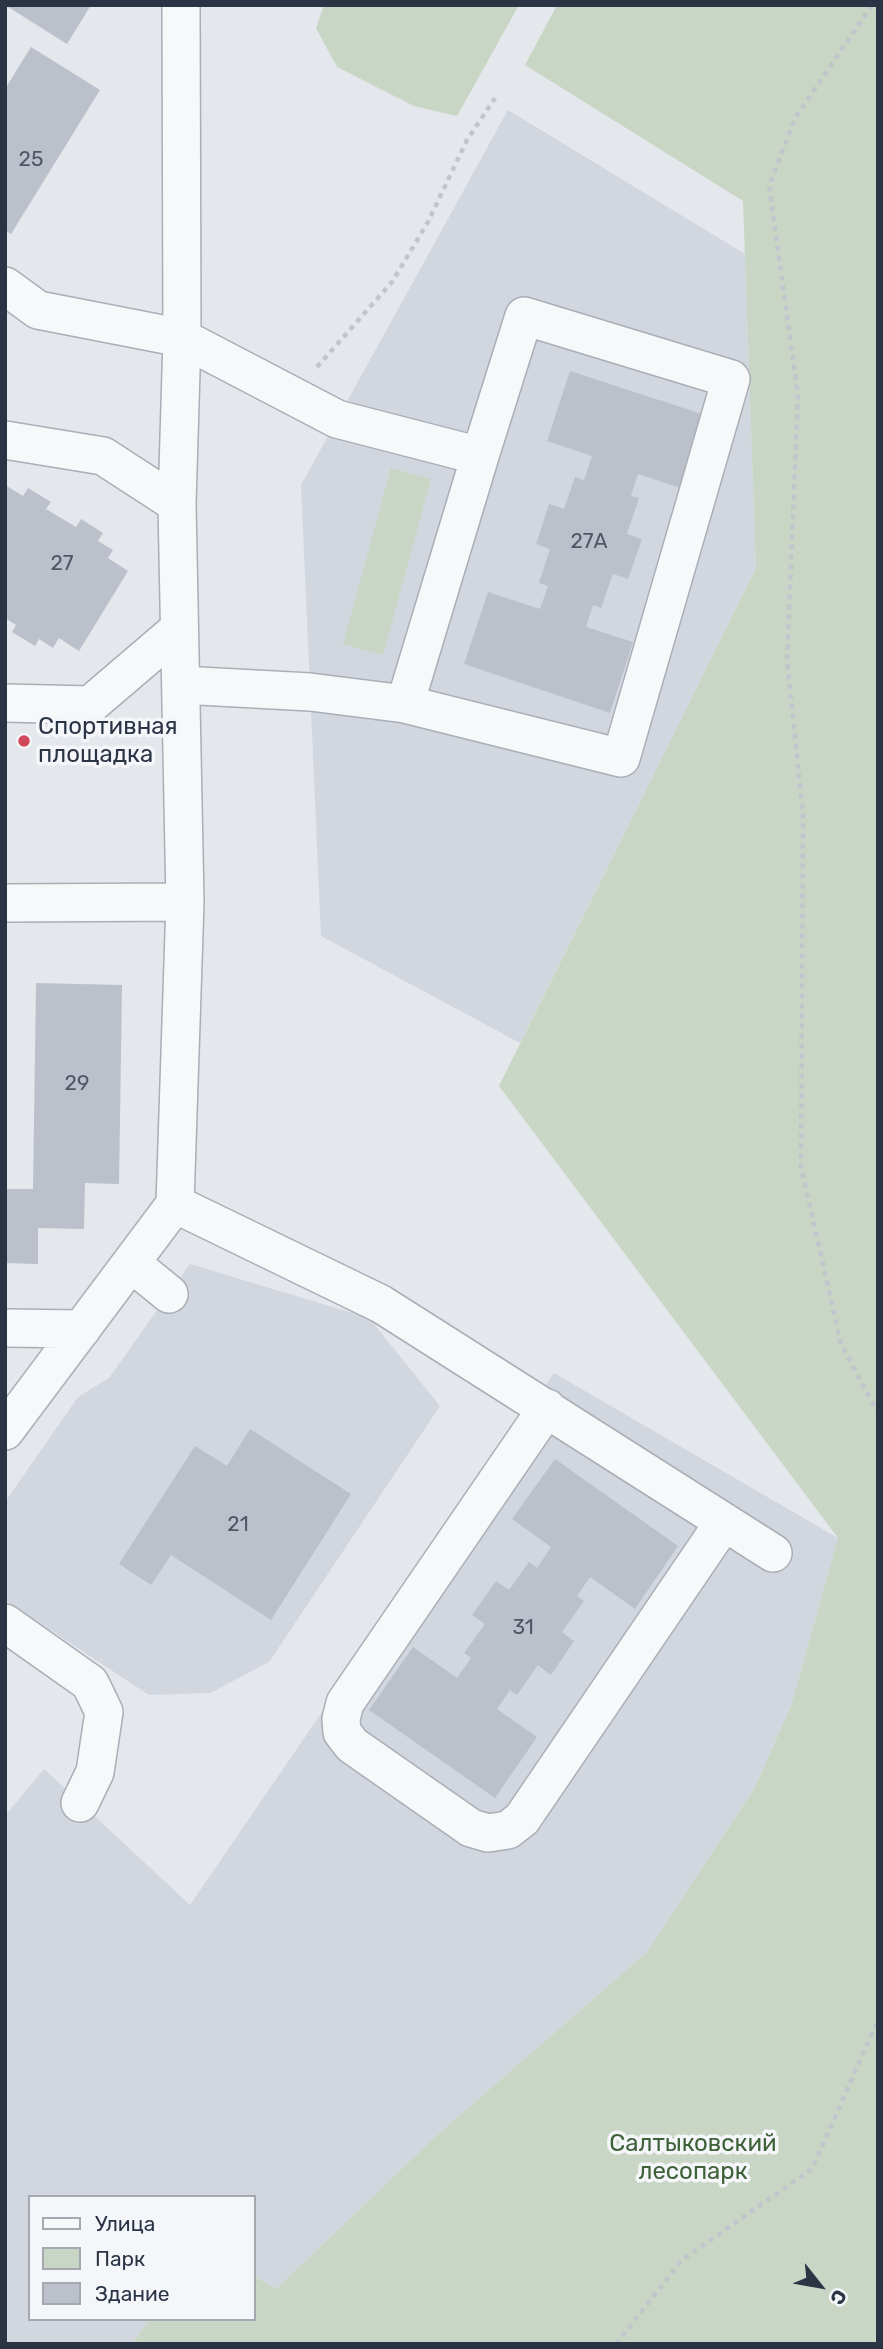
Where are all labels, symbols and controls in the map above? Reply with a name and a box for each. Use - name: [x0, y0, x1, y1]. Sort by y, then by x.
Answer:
- house number: 25: [19, 147, 43, 173]
- house number: 27А: [570, 529, 608, 555]
- house number: 27: [50, 551, 74, 577]
- place label: Спортивная площадка: [38, 713, 178, 769]
- marker: Спортивная площадка: [16, 733, 32, 749]
- house number: 29: [65, 1071, 89, 1097]
- house number: 21: [227, 1512, 249, 1538]
- house number: 31: [512, 1615, 534, 1641]
- park label: Салтыковский лесопарк: [609, 2130, 777, 2186]
- legend: [28, 2195, 256, 2321]
- text: Улица: [95, 2211, 155, 2236]
- text: Парк: [95, 2246, 145, 2271]
- north arrow: [785, 2251, 855, 2321]
- text: Здание: [95, 2281, 170, 2306]
- text: С: [825, 2285, 852, 2309]

